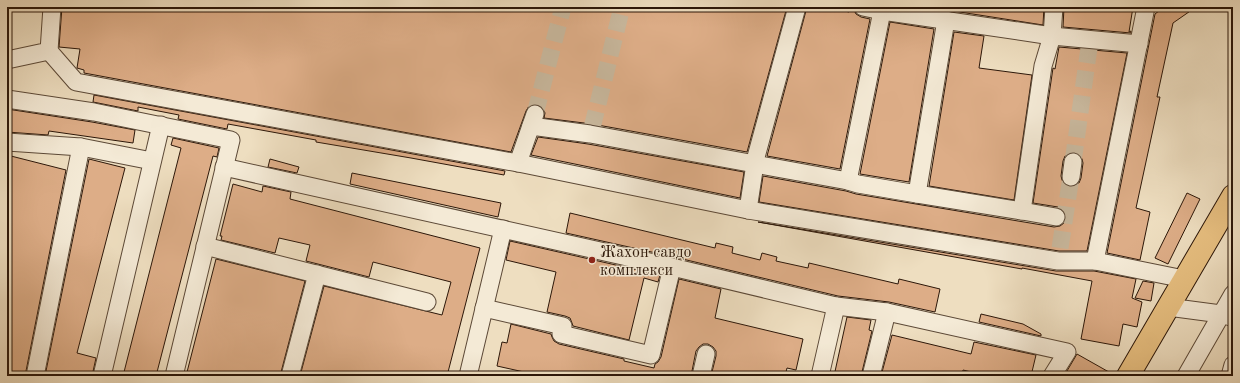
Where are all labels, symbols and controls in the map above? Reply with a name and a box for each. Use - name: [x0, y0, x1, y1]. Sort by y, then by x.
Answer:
- place label: Жахон савдо комплекси: [600, 245, 692, 279]
- marker: Жахон савдо комплекси: [587, 255, 597, 265]

